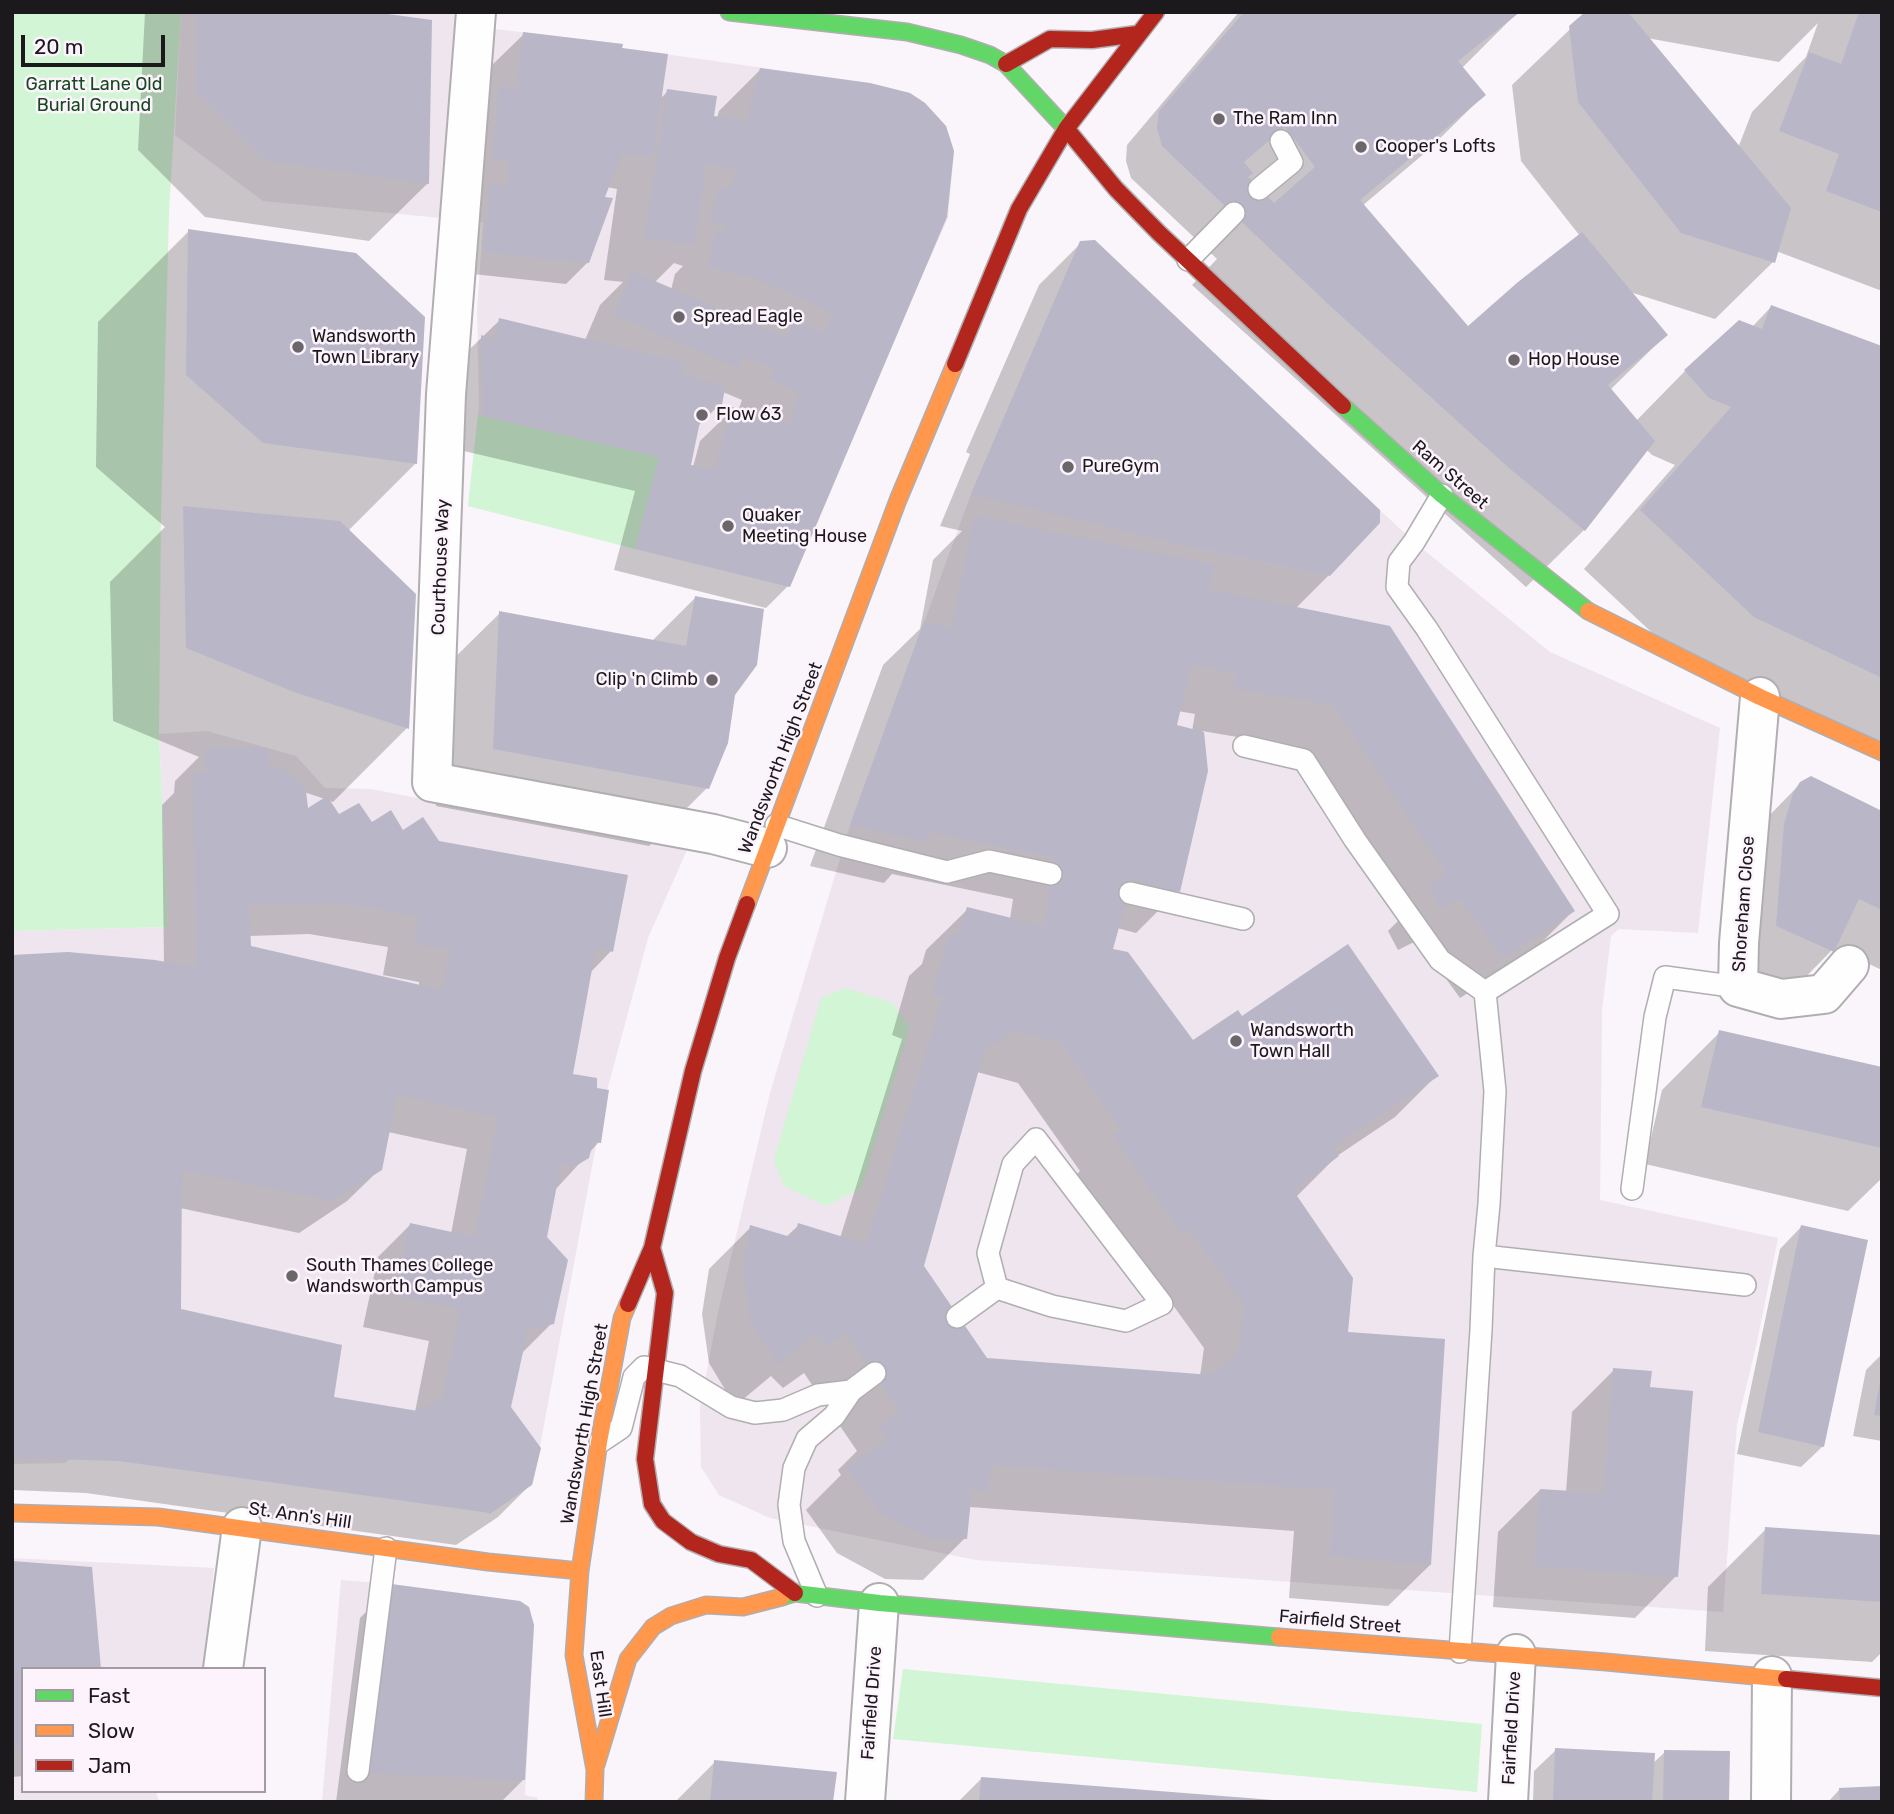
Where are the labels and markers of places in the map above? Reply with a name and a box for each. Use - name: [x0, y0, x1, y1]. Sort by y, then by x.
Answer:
- place label: The Ram Inn: [1233, 108, 1337, 130]
- marker: The Ram Inn: [1211, 111, 1227, 127]
- place label: Cooper's Lofts: [1375, 136, 1496, 158]
- marker: Cooper's Lofts: [1353, 139, 1369, 155]
- place label: Spread Eagle: [693, 306, 803, 328]
- marker: Spread Eagle: [671, 309, 687, 325]
- place label: Wandsworth Town Library: [312, 326, 419, 368]
- marker: Wandsworth Town Library: [290, 339, 306, 355]
- place label: Hop House: [1528, 349, 1620, 371]
- marker: Hop House: [1506, 352, 1522, 368]
- place label: Flow 63: [716, 404, 781, 426]
- marker: Flow 63: [694, 407, 710, 423]
- place label: PureGym: [1082, 456, 1159, 478]
- marker: PureGym: [1060, 459, 1076, 475]
- place label: Quaker Meeting House: [742, 505, 867, 548]
- marker: Quaker Meeting House: [720, 518, 736, 534]
- place label: Clip 'n Climb: [596, 669, 698, 691]
- marker: Clip 'n Climb: [704, 672, 720, 688]
- place label: Wandsworth Town Hall: [1250, 1020, 1354, 1062]
- marker: Wandsworth Town Hall: [1228, 1033, 1244, 1049]
- place label: South Thames College Wandsworth Campus: [306, 1255, 493, 1298]
- marker: South Thames College Wandsworth Campus: [284, 1268, 300, 1284]

